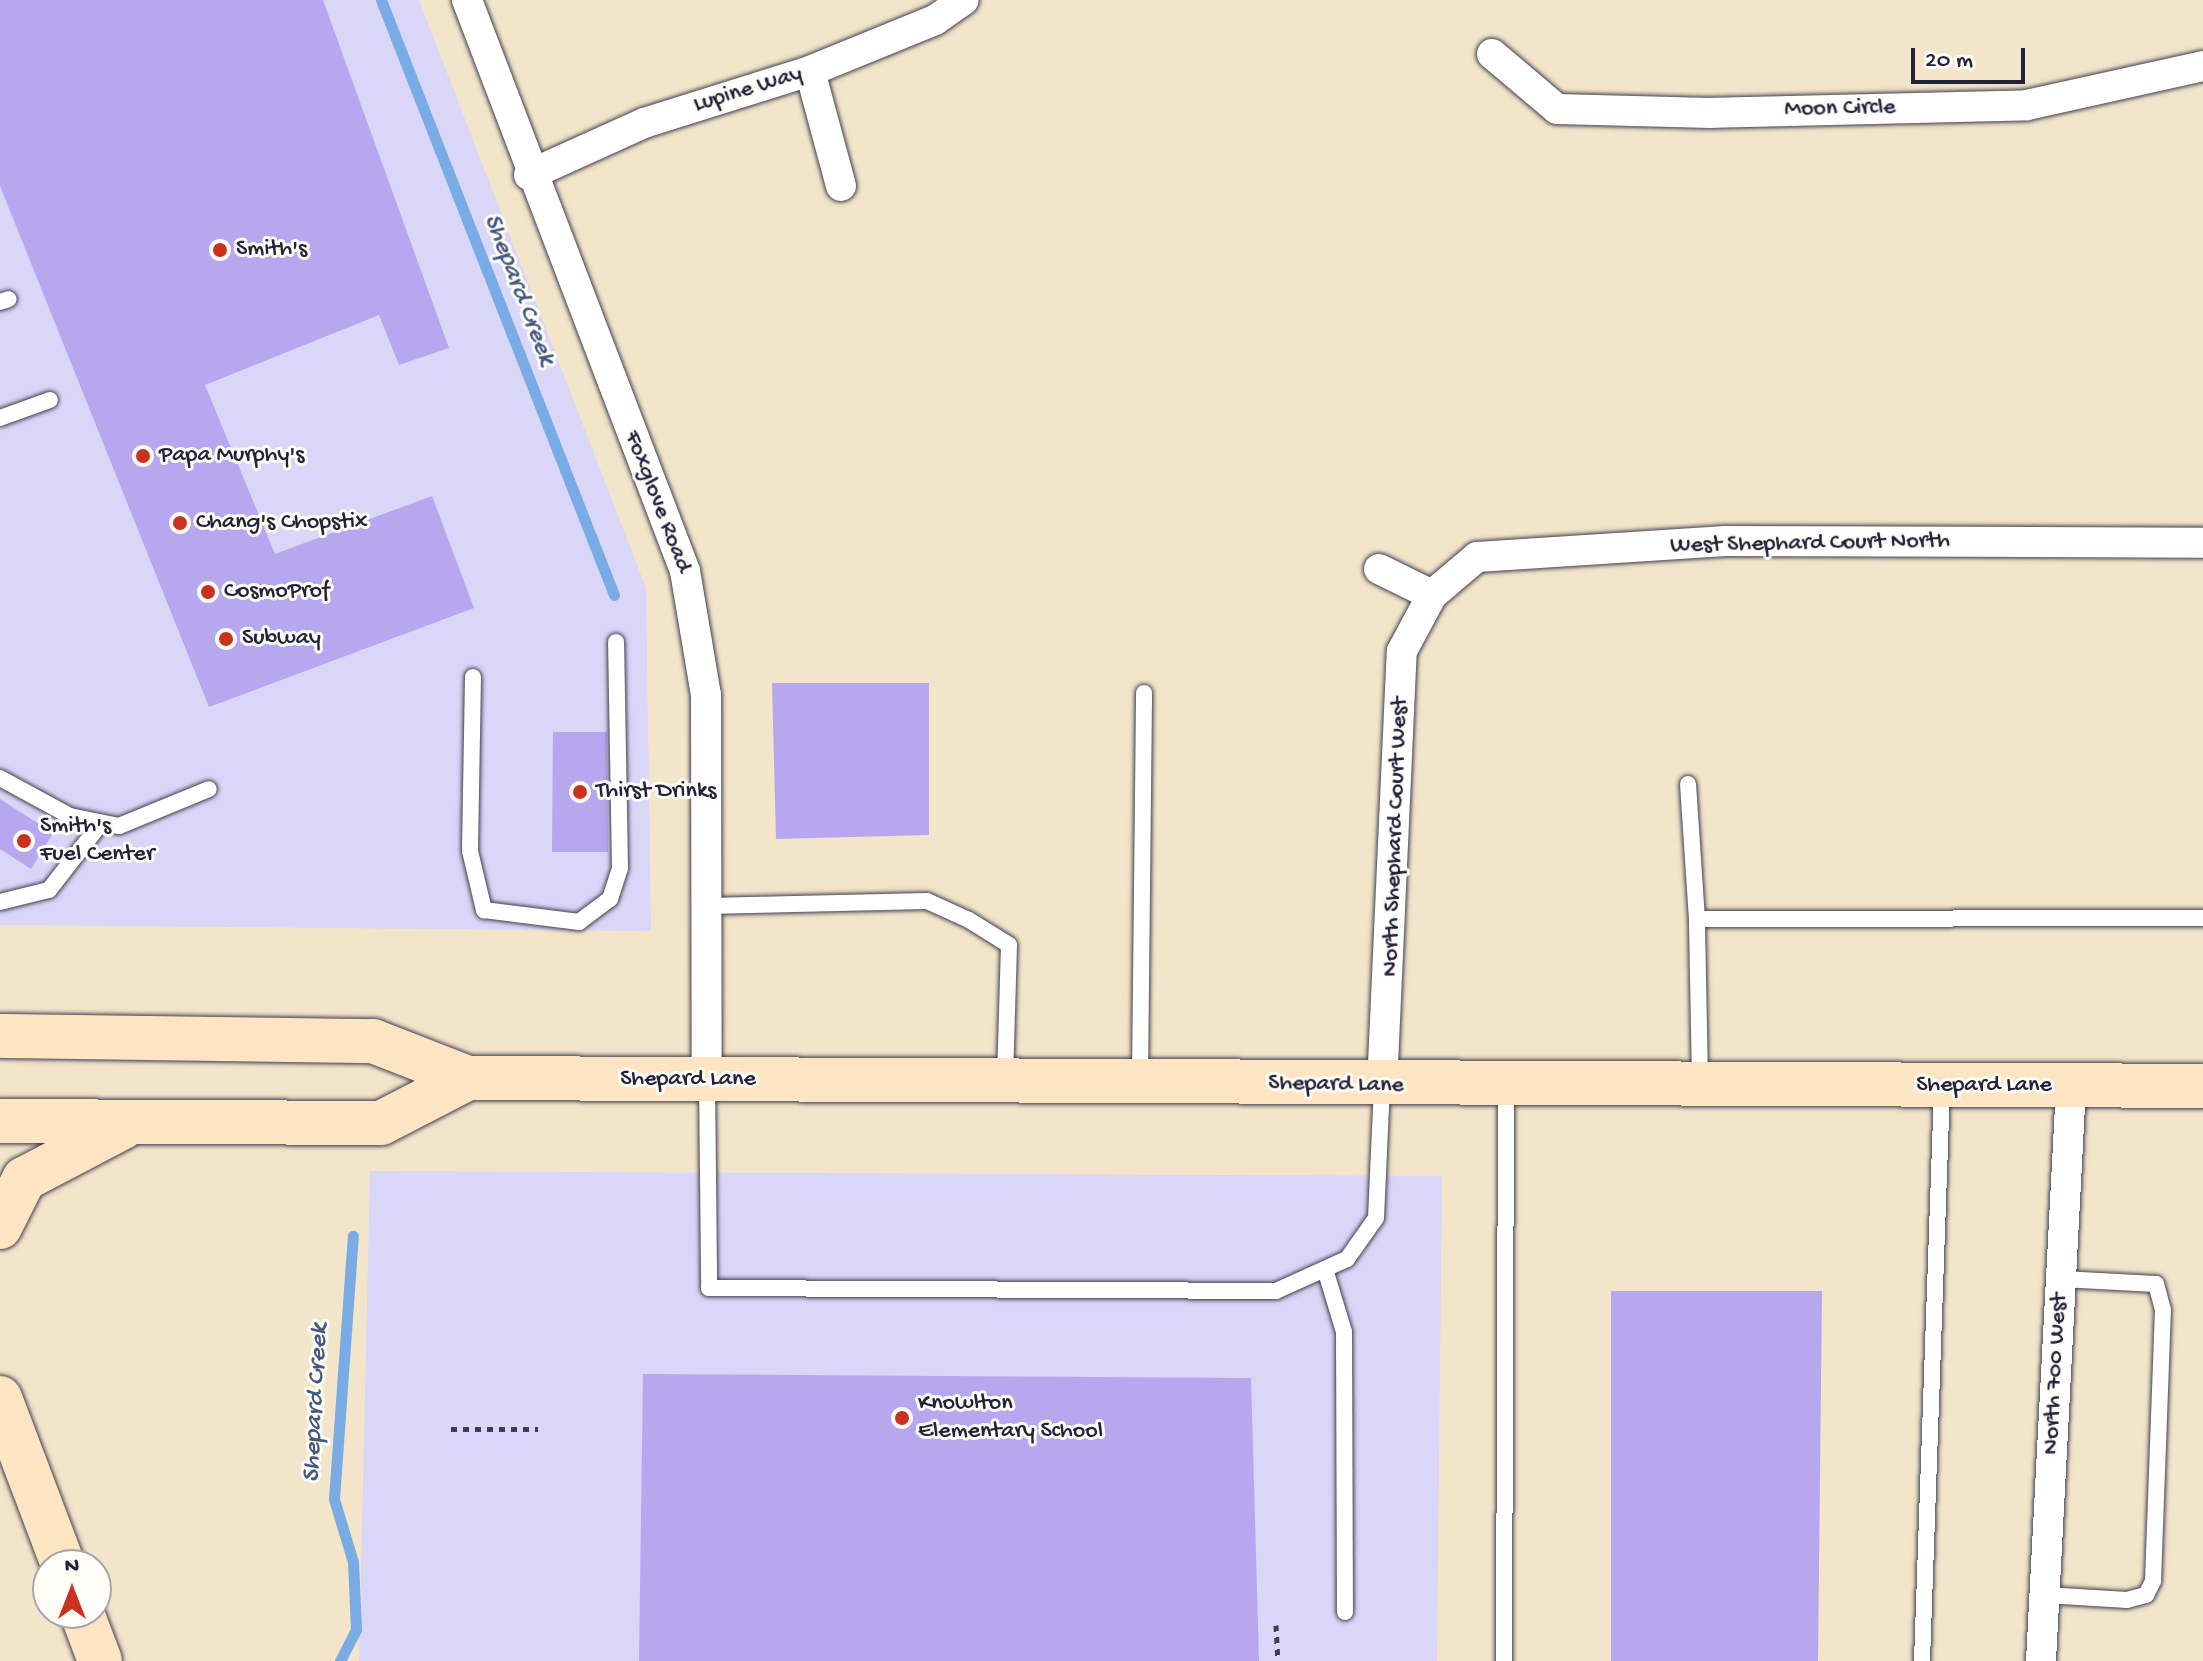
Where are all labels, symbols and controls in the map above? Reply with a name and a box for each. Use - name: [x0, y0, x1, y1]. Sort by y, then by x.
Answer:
- scale bar: [1915, 32, 2029, 82]
- text: 20 m: [1925, 47, 1973, 76]
- street label: Lupine Way: [690, 60, 806, 120]
- street label: Moon Circle: [1784, 94, 1896, 124]
- water label: Shepard Creek: [475, 210, 561, 370]
- place label: Smith's: [236, 236, 307, 264]
- marker: Smith's: [211, 241, 229, 259]
- street label: Foxglove Road: [617, 427, 697, 577]
- place label: Papa Murphy's: [159, 442, 304, 470]
- marker: Papa Murphy's: [134, 447, 152, 465]
- place label: Chang's Chopstix: [196, 509, 368, 537]
- marker: Chang's Chopstix: [171, 514, 189, 532]
- street label: West Shephard Court North: [1670, 527, 1950, 561]
- place label: CosmoProf: [224, 578, 329, 606]
- marker: CosmoProf: [199, 583, 217, 601]
- place label: Subway: [242, 625, 321, 653]
- marker: Subway: [217, 630, 235, 648]
- street label: North Shephard Court West: [1377, 697, 1415, 977]
- place label: Thirst Drinks: [596, 778, 716, 806]
- marker: Thirst Drinks: [571, 783, 589, 801]
- place label: Smith's Fuel Center: [40, 813, 154, 869]
- marker: Smith's Fuel Center: [15, 832, 33, 850]
- street label: Shepard Lane: [620, 1066, 756, 1094]
- street label: Shepard Lane: [1268, 1069, 1404, 1101]
- street label: Shepard Lane: [1916, 1072, 2052, 1100]
- street label: North 700 West: [2037, 1292, 2075, 1456]
- water label: Shepard Creek: [297, 1323, 337, 1483]
- place label: Knowlton Elementary School: [918, 1390, 1103, 1446]
- marker: Knowlton Elementary School: [893, 1409, 911, 1427]
- north arrow: [32, 1549, 112, 1629]
- text: N: [65, 1554, 79, 1580]

